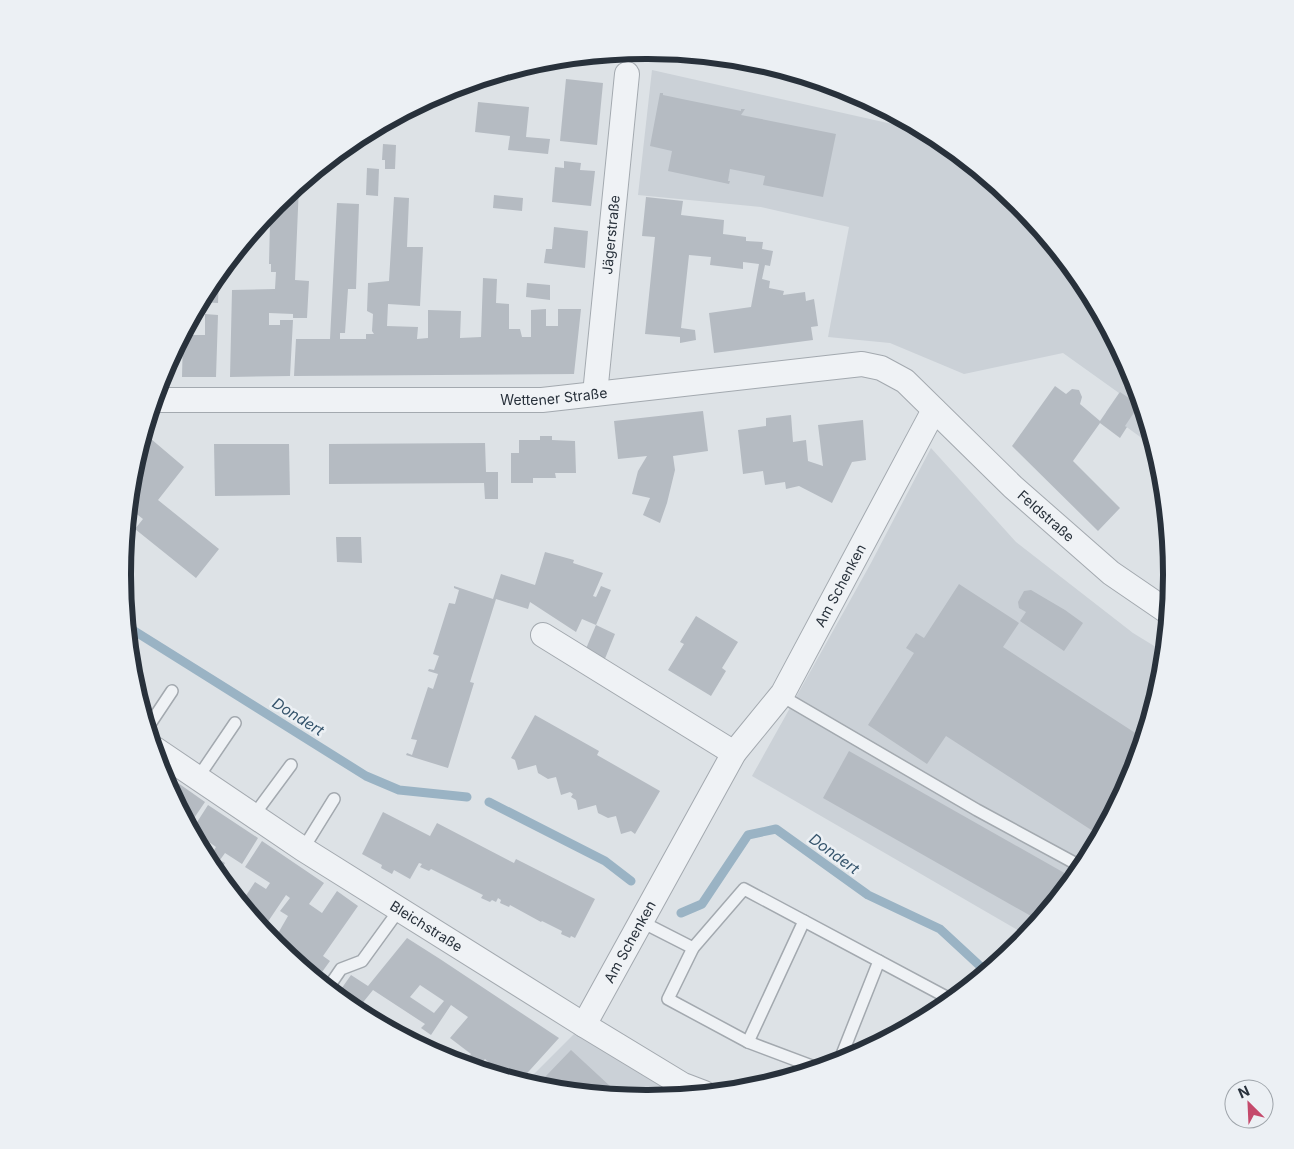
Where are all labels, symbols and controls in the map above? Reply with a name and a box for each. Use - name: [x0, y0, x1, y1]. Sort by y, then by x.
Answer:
- street label: Jägerstraße: [598, 194, 623, 275]
- street label: Wettener Straße: [500, 384, 608, 408]
- street label: Feldstraße: [1015, 486, 1078, 545]
- street label: Am Schenken: [811, 541, 869, 630]
- water label: Dondert: [269, 693, 329, 740]
- water label: Dondert: [806, 829, 864, 879]
- street label: Bleichstraße: [387, 897, 466, 955]
- street label: Am Schenken: [600, 897, 659, 986]
- north arrow: [1224, 1079, 1274, 1129]
- text: N: [1235, 1082, 1252, 1102]

